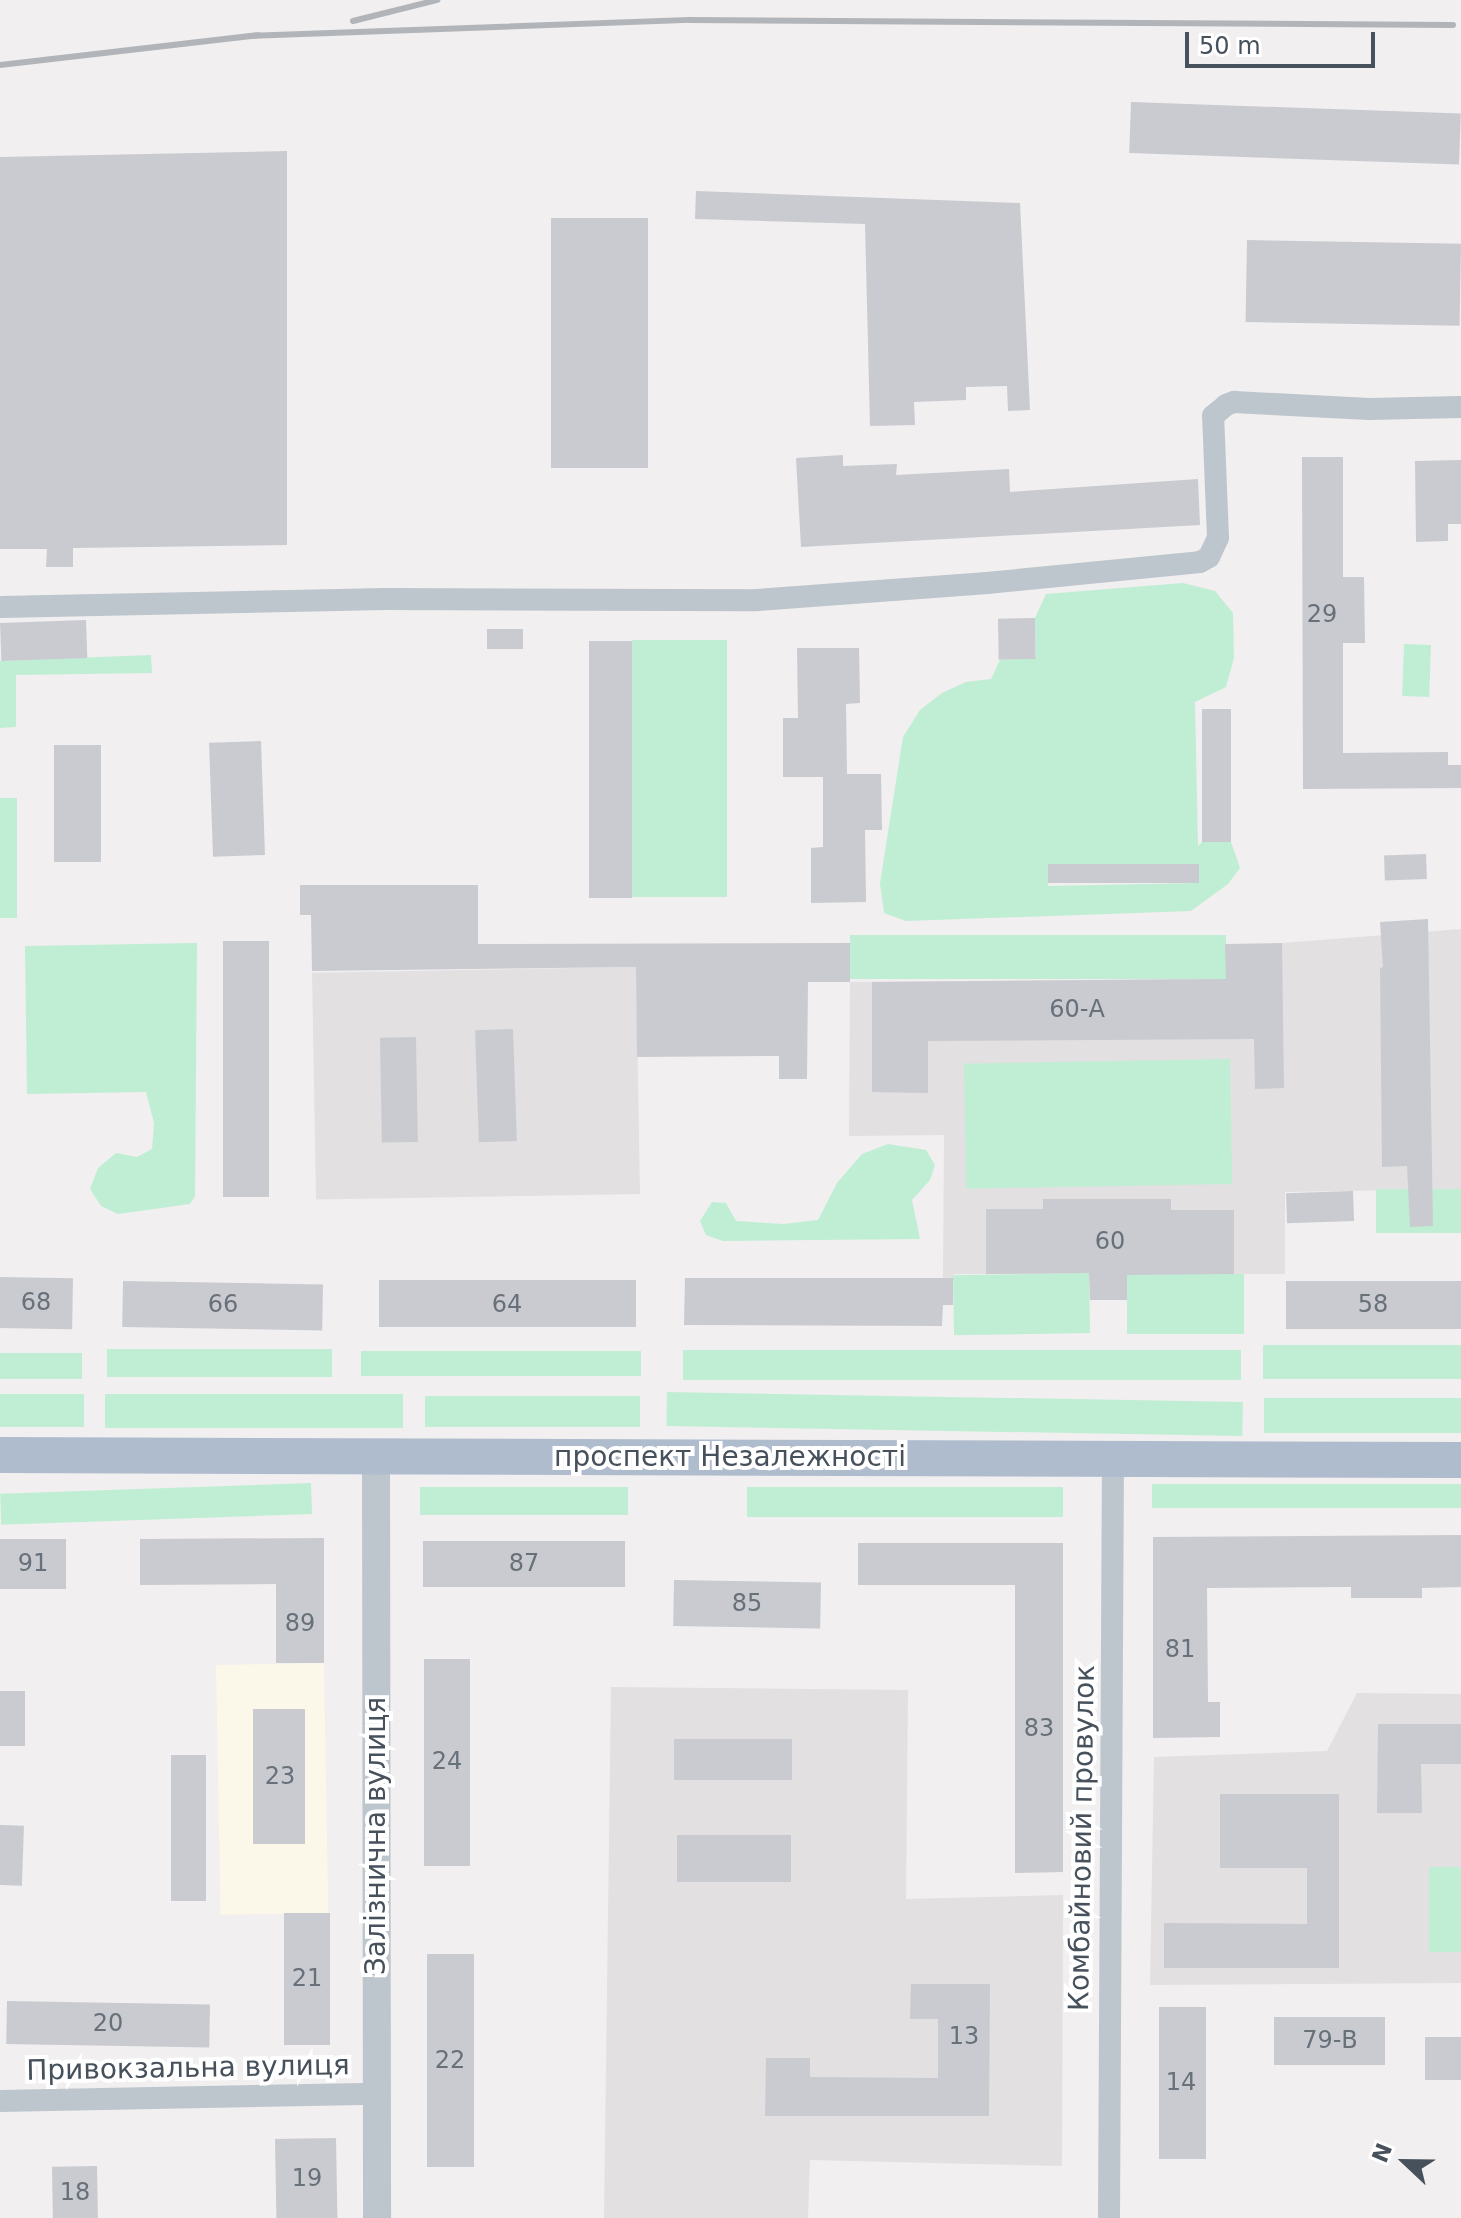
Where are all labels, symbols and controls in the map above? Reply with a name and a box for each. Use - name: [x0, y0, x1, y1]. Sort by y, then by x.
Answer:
- scale bar: [1189, 16, 1379, 66]
- text: 50 m: [1199, 32, 1261, 60]
- house number: 29: [1307, 601, 1337, 629]
- house number: 60-А: [1049, 996, 1105, 1024]
- house number: 60: [1095, 1228, 1125, 1256]
- house number: 68: [21, 1289, 51, 1317]
- house number: 66: [208, 1291, 238, 1319]
- house number: 64: [492, 1291, 522, 1319]
- house number: 58: [1358, 1291, 1388, 1319]
- street label: проспект Незалежності: [554, 1440, 906, 1474]
- house number: 91: [18, 1550, 48, 1578]
- house number: 87: [509, 1550, 539, 1578]
- house number: 85: [732, 1590, 762, 1618]
- house number: 89: [285, 1610, 315, 1638]
- house number: 81: [1165, 1636, 1195, 1664]
- street label: Комбайновий провулок: [1062, 1665, 1102, 2011]
- street label: Залізнична вулиця: [359, 1697, 393, 1975]
- house number: 83: [1024, 1715, 1054, 1743]
- house number: 24: [432, 1748, 462, 1776]
- house number: 23: [265, 1763, 295, 1791]
- house number: 21: [292, 1965, 322, 1993]
- house number: 20: [93, 2010, 123, 2038]
- house number: 13: [949, 2023, 979, 2051]
- house number: 79-В: [1302, 2027, 1358, 2055]
- house number: 22: [435, 2047, 465, 2075]
- street label: Привокзальна вулиця: [26, 2048, 350, 2088]
- house number: 14: [1166, 2069, 1196, 2097]
- north arrow: [1365, 2122, 1445, 2202]
- text: N: [1367, 2140, 1397, 2166]
- house number: 19: [292, 2165, 322, 2193]
- house number: 18: [60, 2179, 90, 2207]

